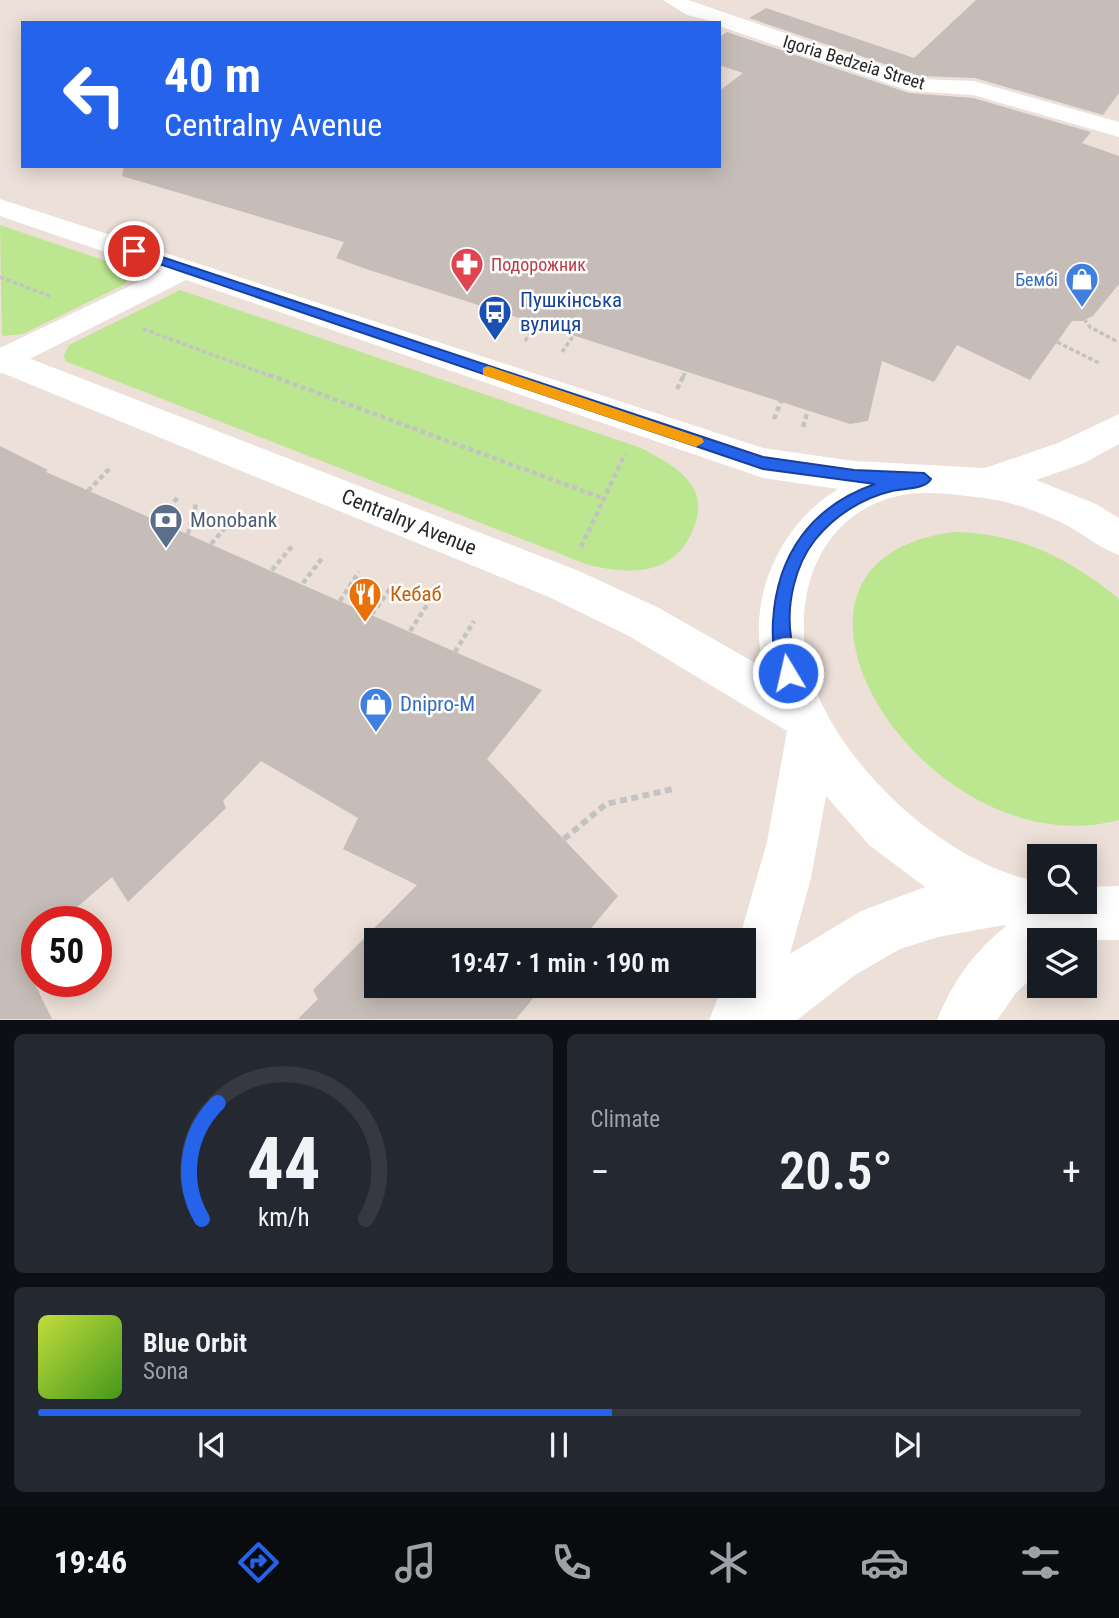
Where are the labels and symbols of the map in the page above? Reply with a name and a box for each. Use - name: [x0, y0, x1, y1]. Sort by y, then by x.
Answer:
- street label: Igoria Bedzeia Street: [781, 30, 927, 94]
- pin: [104, 221, 164, 281]
- pharmacy icon: Подорожник: [448, 245, 486, 294]
- place label: Подорожник: [491, 254, 586, 275]
- shop icon: Бембі: [1063, 260, 1101, 309]
- place label: Бембі: [1015, 269, 1058, 290]
- place label: Пушкінська вулиця: [520, 288, 622, 336]
- bus stop icon: Пушкінська вулиця: [476, 293, 514, 342]
- street label: Centralny Avenue: [338, 484, 480, 560]
- bank icon: Monobank: [147, 501, 185, 550]
- place label: Monobank: [190, 508, 278, 532]
- restaurant icon: Кебаб: [346, 575, 384, 624]
- place label: Кебаб: [390, 582, 442, 606]
- position arrow: [751, 636, 825, 710]
- shop icon: Dnipro-M: [357, 685, 395, 734]
- place label: Dnipro-M: [400, 692, 475, 716]
- speed limit sign: 50: [21, 906, 112, 997]

